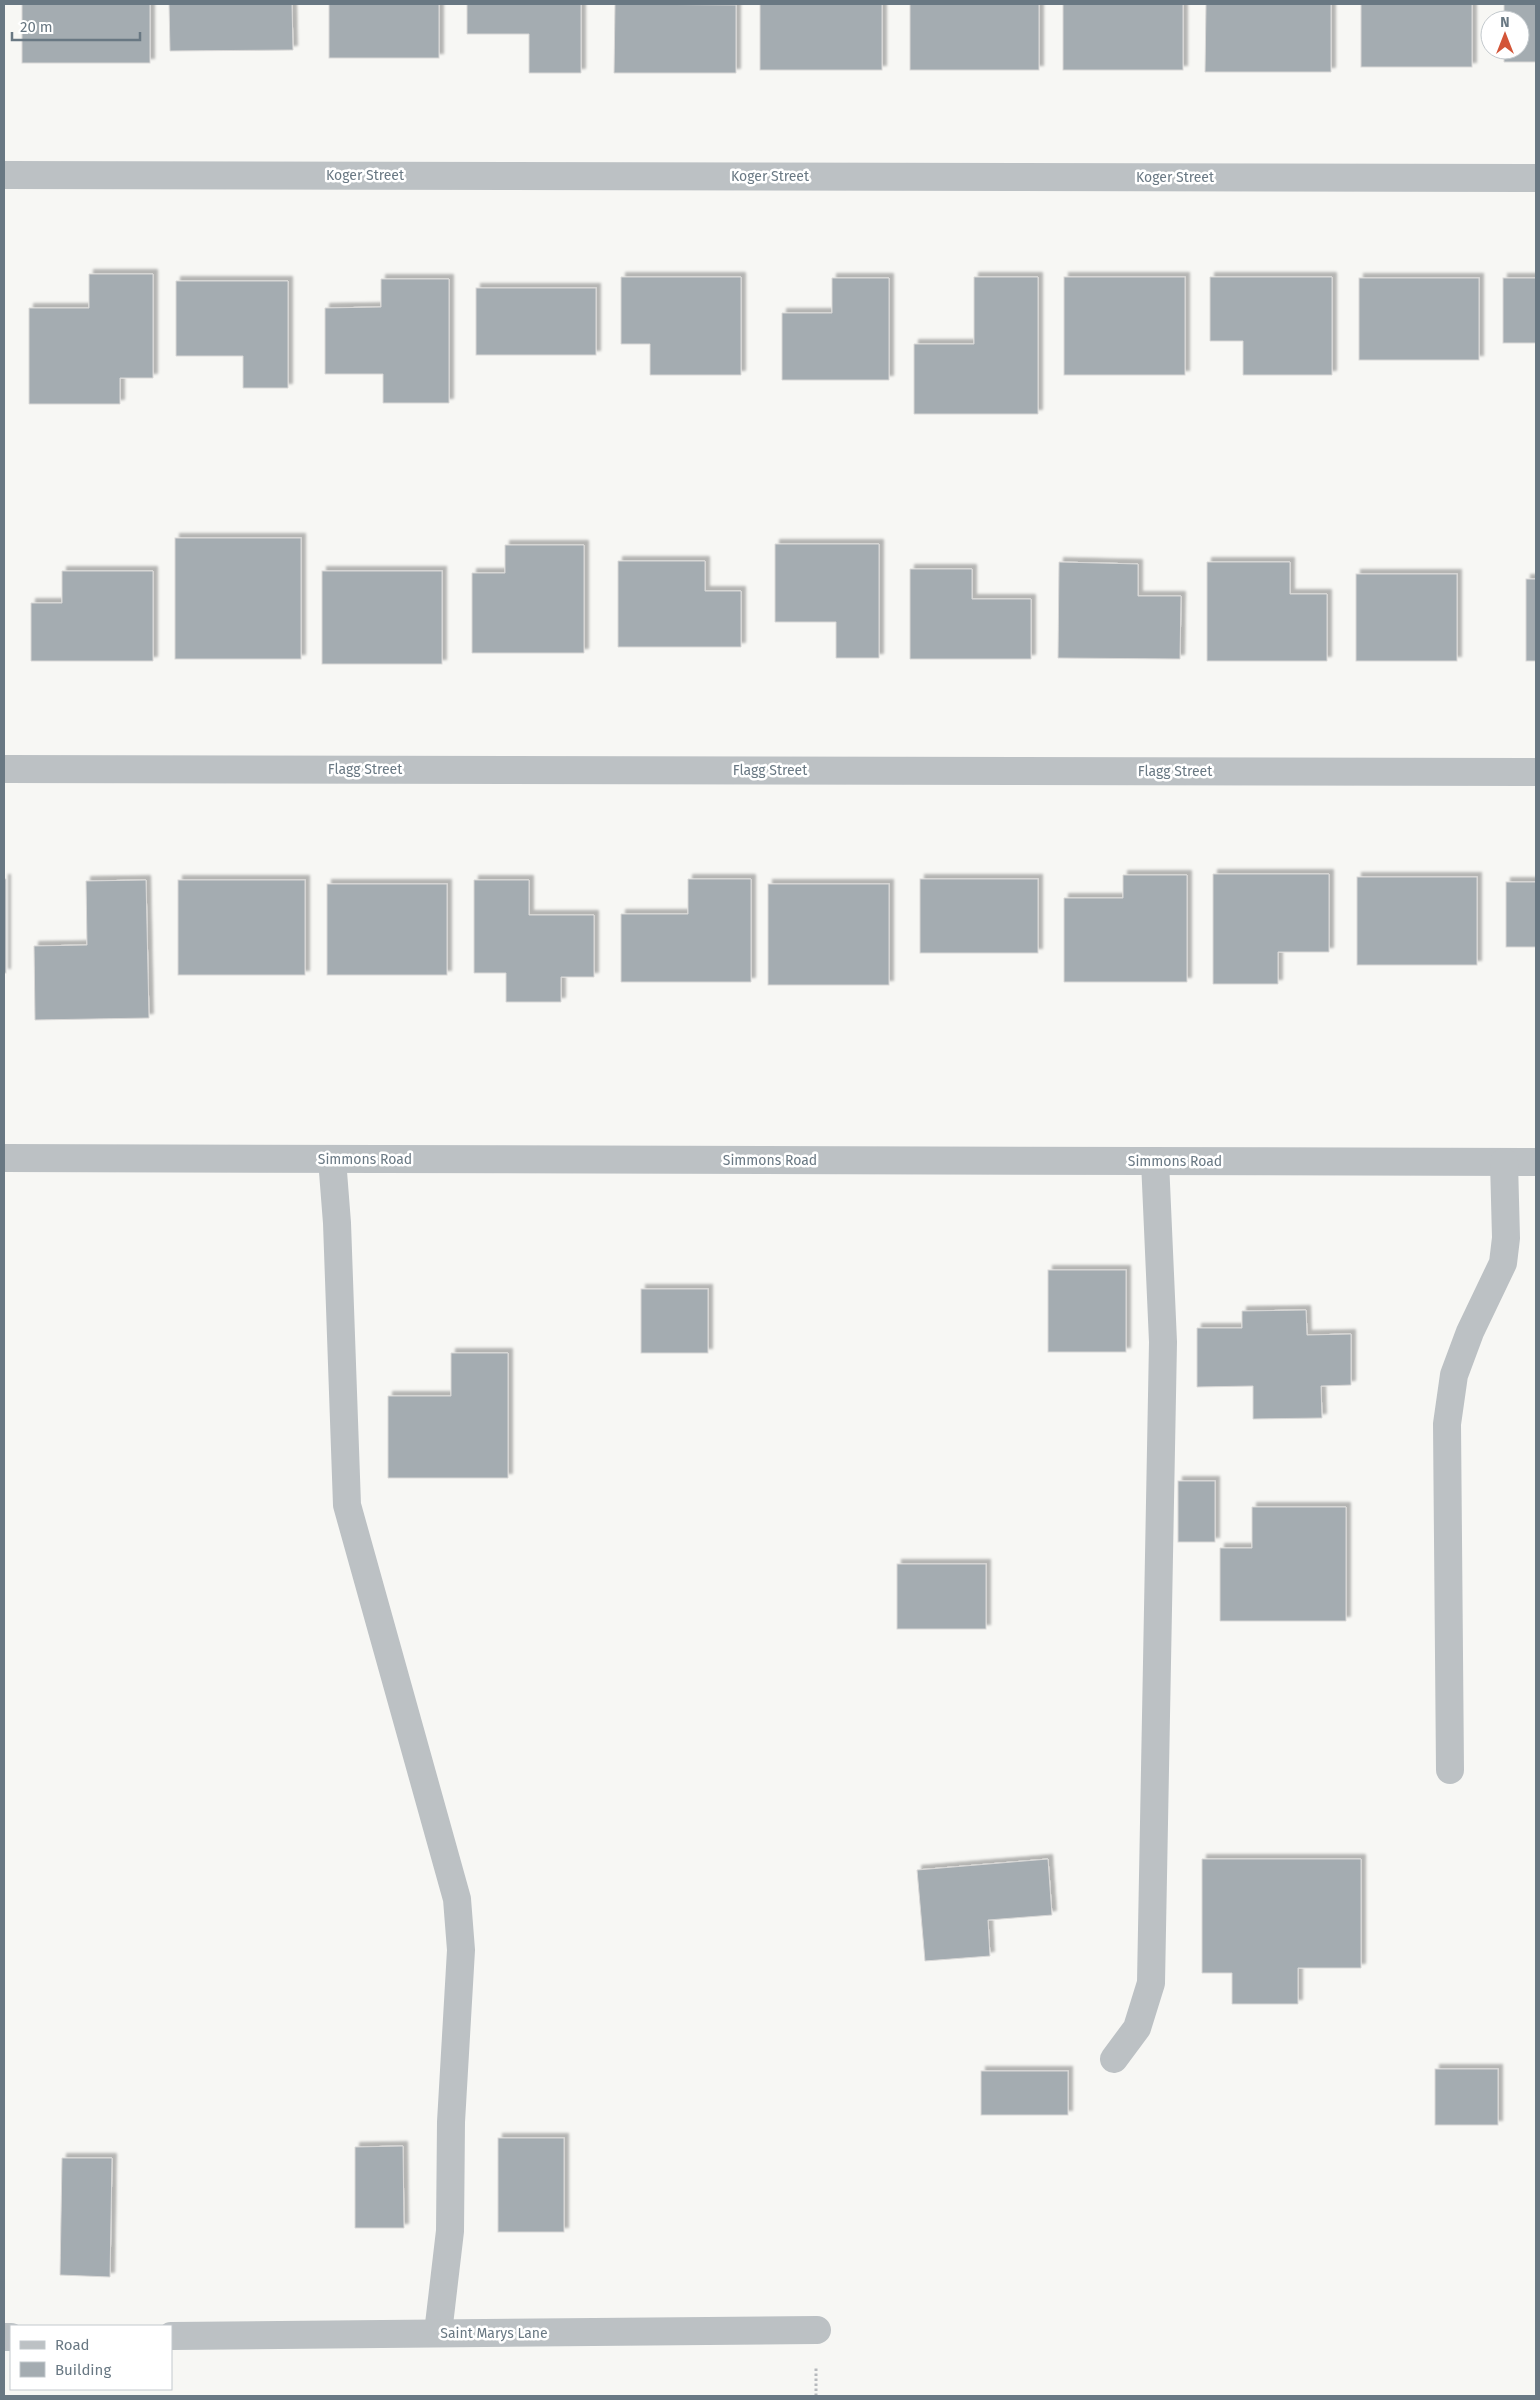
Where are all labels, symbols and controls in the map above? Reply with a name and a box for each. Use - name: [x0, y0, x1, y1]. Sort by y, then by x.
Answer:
- scale bar: [12, 10, 140, 42]
- north arrow: [1480, 10, 1530, 60]
- text: N: [1500, 14, 1510, 31]
- text: 20 m: [20, 18, 53, 36]
- street label: Koger Street: [326, 167, 405, 184]
- street label: Koger Street: [731, 168, 810, 185]
- street label: Koger Street: [1136, 169, 1215, 186]
- street label: Flagg Street: [328, 761, 403, 778]
- street label: Flagg Street: [733, 762, 808, 779]
- street label: Flagg Street: [1138, 763, 1213, 780]
- street label: Simmons Road: [318, 1151, 412, 1168]
- street label: Simmons Road: [723, 1152, 817, 1169]
- street label: Simmons Road: [1128, 1153, 1222, 1170]
- legend: [10, 2325, 172, 2390]
- street label: Saint Marys Lane: [440, 2325, 548, 2342]
- text: Road: [55, 2336, 90, 2354]
- text: Building: [55, 2361, 111, 2379]

